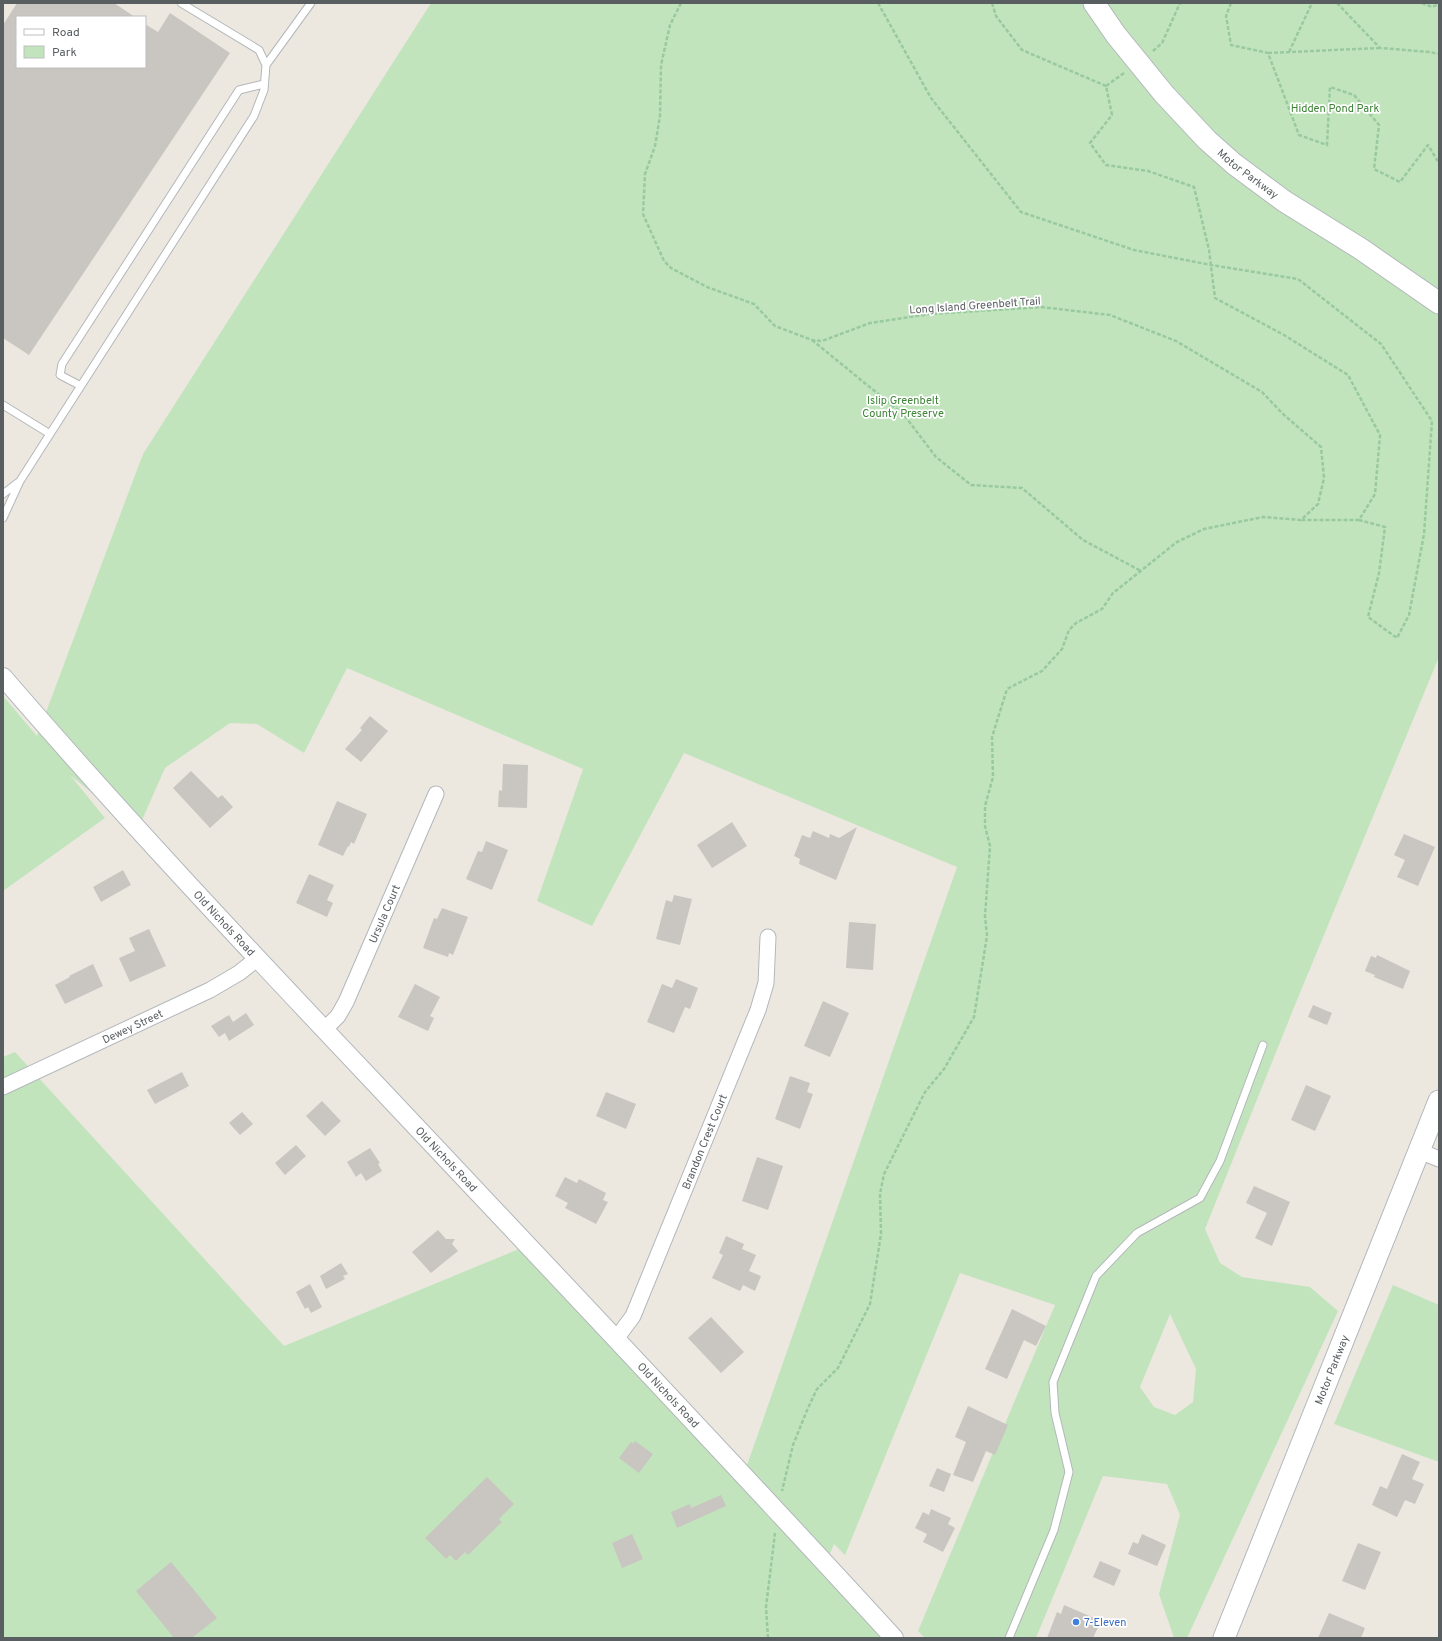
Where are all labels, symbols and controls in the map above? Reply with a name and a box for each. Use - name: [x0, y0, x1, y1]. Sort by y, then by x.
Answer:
- legend: [16, 16, 146, 68]
- text: Road: [52, 25, 80, 41]
- text: Park: [52, 45, 77, 61]
- park label: Hidden Pond Park: [1291, 102, 1379, 116]
- street label: Motor Parkway: [1214, 146, 1281, 203]
- street label: Long Island Greenbelt Trail: [909, 294, 1041, 318]
- park label: Islip Greenbelt County Preserve: [862, 394, 944, 421]
- street label: Ursula Court: [366, 883, 404, 946]
- street label: Old Nichols Road: [190, 888, 258, 959]
- street label: Dewey Street: [100, 1007, 166, 1047]
- street label: Brandon Crest Court: [679, 1092, 731, 1192]
- street label: Old Nichols Road: [412, 1124, 480, 1195]
- street label: Motor Parkway: [1312, 1333, 1353, 1407]
- street label: Old Nichols Road: [634, 1360, 702, 1431]
- place label: 7-Eleven: [1084, 1616, 1126, 1630]
- marker: 7-Eleven: [1071, 1617, 1081, 1627]

